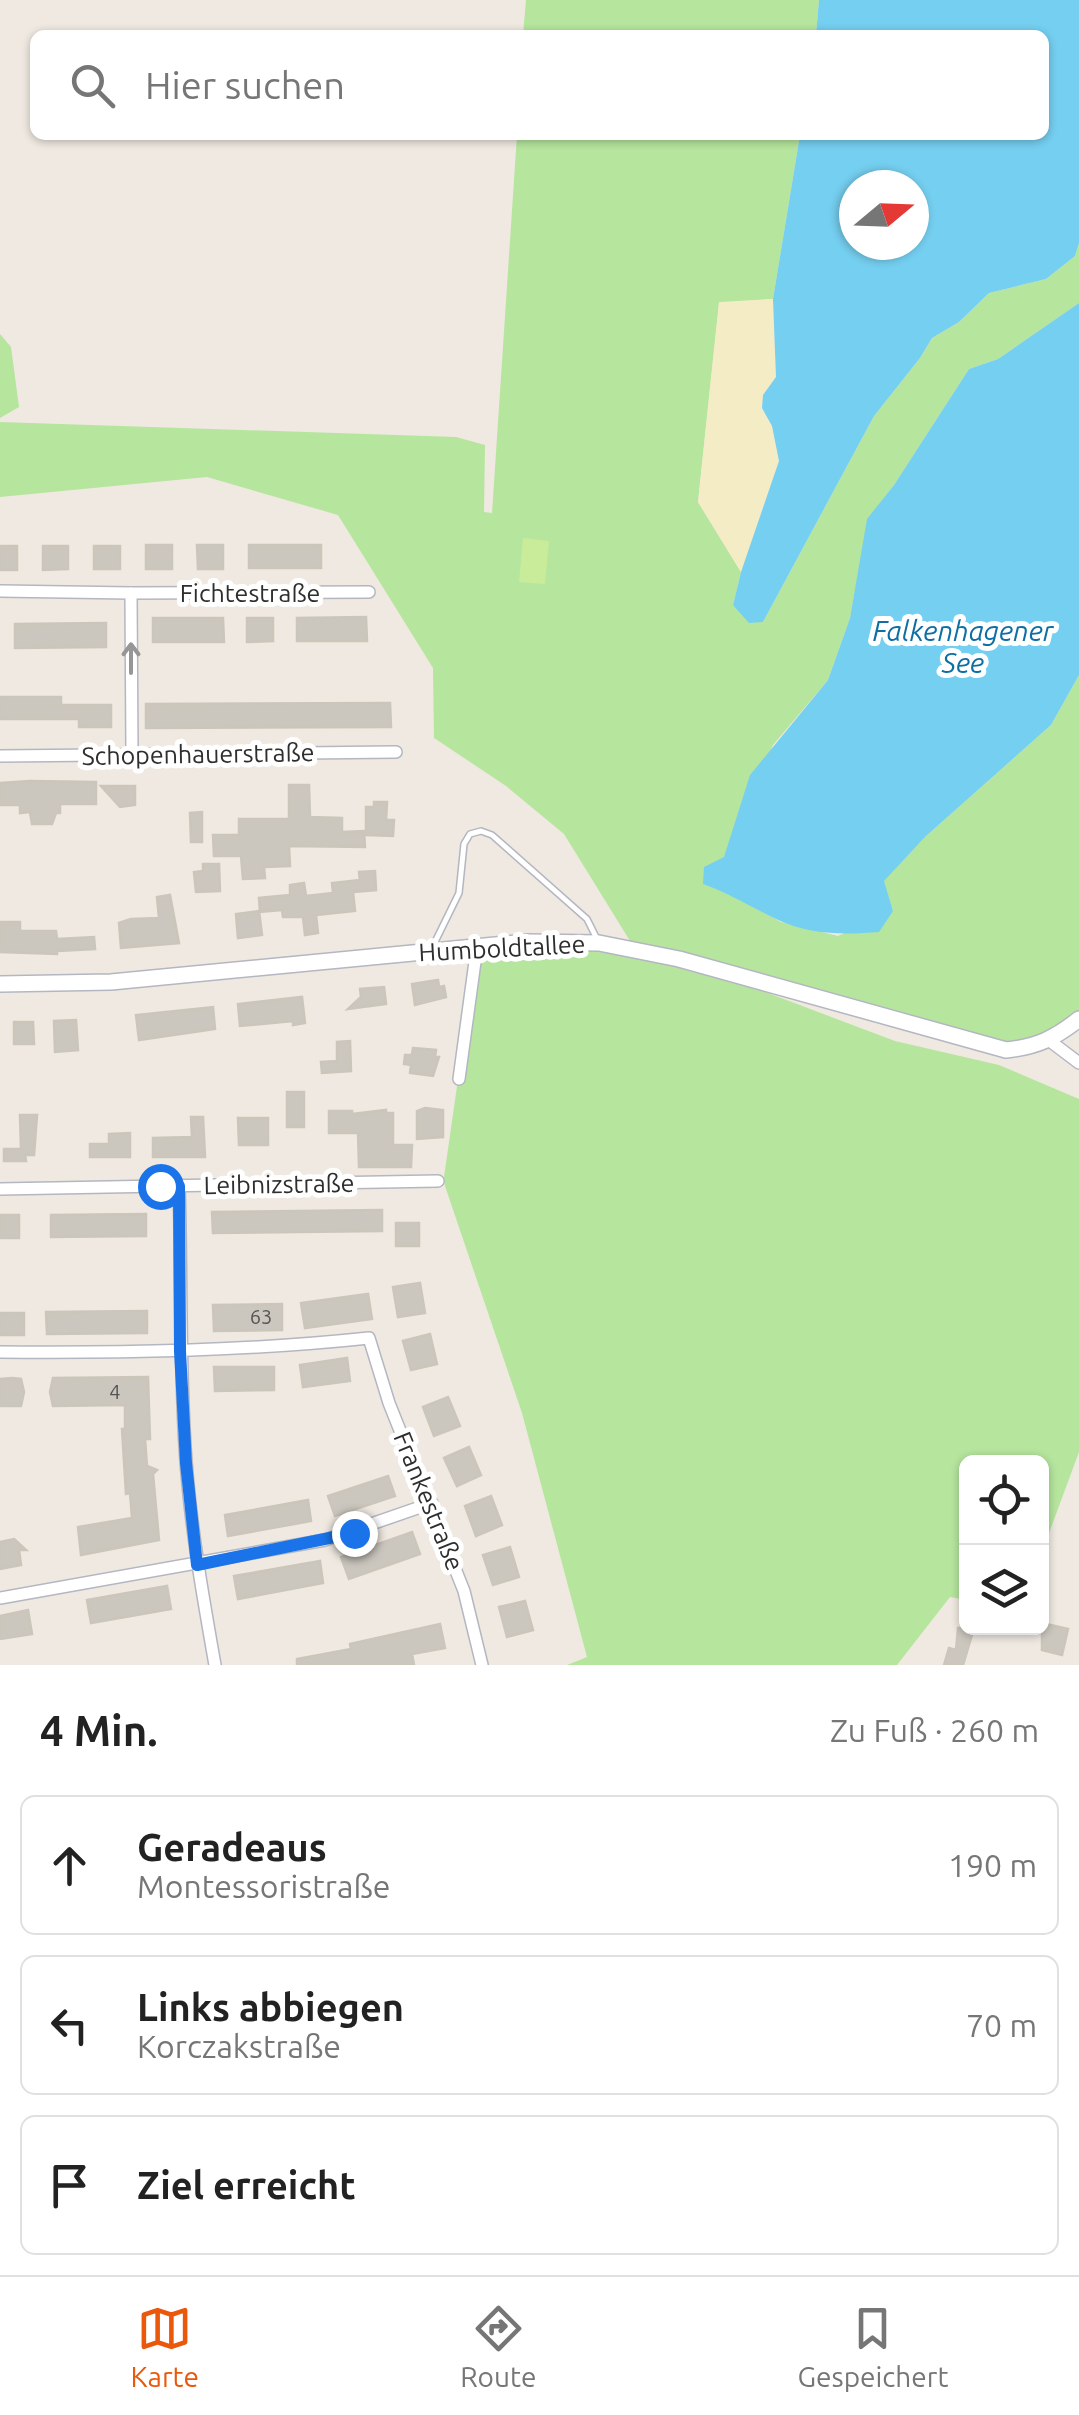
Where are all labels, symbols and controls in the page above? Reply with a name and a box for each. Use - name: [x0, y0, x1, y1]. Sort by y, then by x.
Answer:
- search box: [30, 30, 1049, 140]
- icon: search: [65, 58, 120, 113]
- text: Hier suchen: [145, 64, 345, 106]
- north arrow: [839, 170, 929, 260]
- street label: Fichtestraße: [180, 579, 320, 607]
- water label: Falkenhagener See: [872, 615, 1055, 678]
- one-way arrow: [122, 642, 140, 674]
- street label: Schopenhauerstraße: [81, 738, 315, 770]
- street label: Humboldtallee: [418, 930, 586, 966]
- route start: [138, 1164, 184, 1210]
- street label: Leibnizstraße: [203, 1169, 355, 1199]
- house number: 63: [250, 1305, 272, 1328]
- house number: 4: [109, 1380, 121, 1403]
- street label: Frankestraße: [388, 1428, 470, 1574]
- map controls: [959, 1455, 1049, 1635]
- button: locate: [959, 1455, 1049, 1545]
- route end: [332, 1511, 378, 1557]
- button: layers: [959, 1545, 1049, 1635]
- text: 4 Min.: [40, 1707, 158, 1754]
- text: Zu Fuß · 260 m: [830, 1712, 1039, 1748]
- text: Geradeaus: [137, 1826, 327, 1868]
- icon: ahead: [42, 1838, 97, 1893]
- text: 190 m: [948, 1847, 1037, 1883]
- text: Montessoristraße: [137, 1868, 390, 1904]
- text: Links abbiegen: [137, 1986, 404, 2028]
- icon: left: [42, 1998, 97, 2053]
- text: 70 m: [966, 2007, 1037, 2043]
- text: Korczakstraße: [137, 2028, 341, 2064]
- icon: arrive: [42, 2158, 97, 2213]
- text: Ziel erreicht: [137, 2164, 356, 2206]
- tab: Karte: [131, 2301, 199, 2392]
- tab: Route: [460, 2301, 536, 2392]
- tab: Gespeichert: [798, 2301, 948, 2392]

